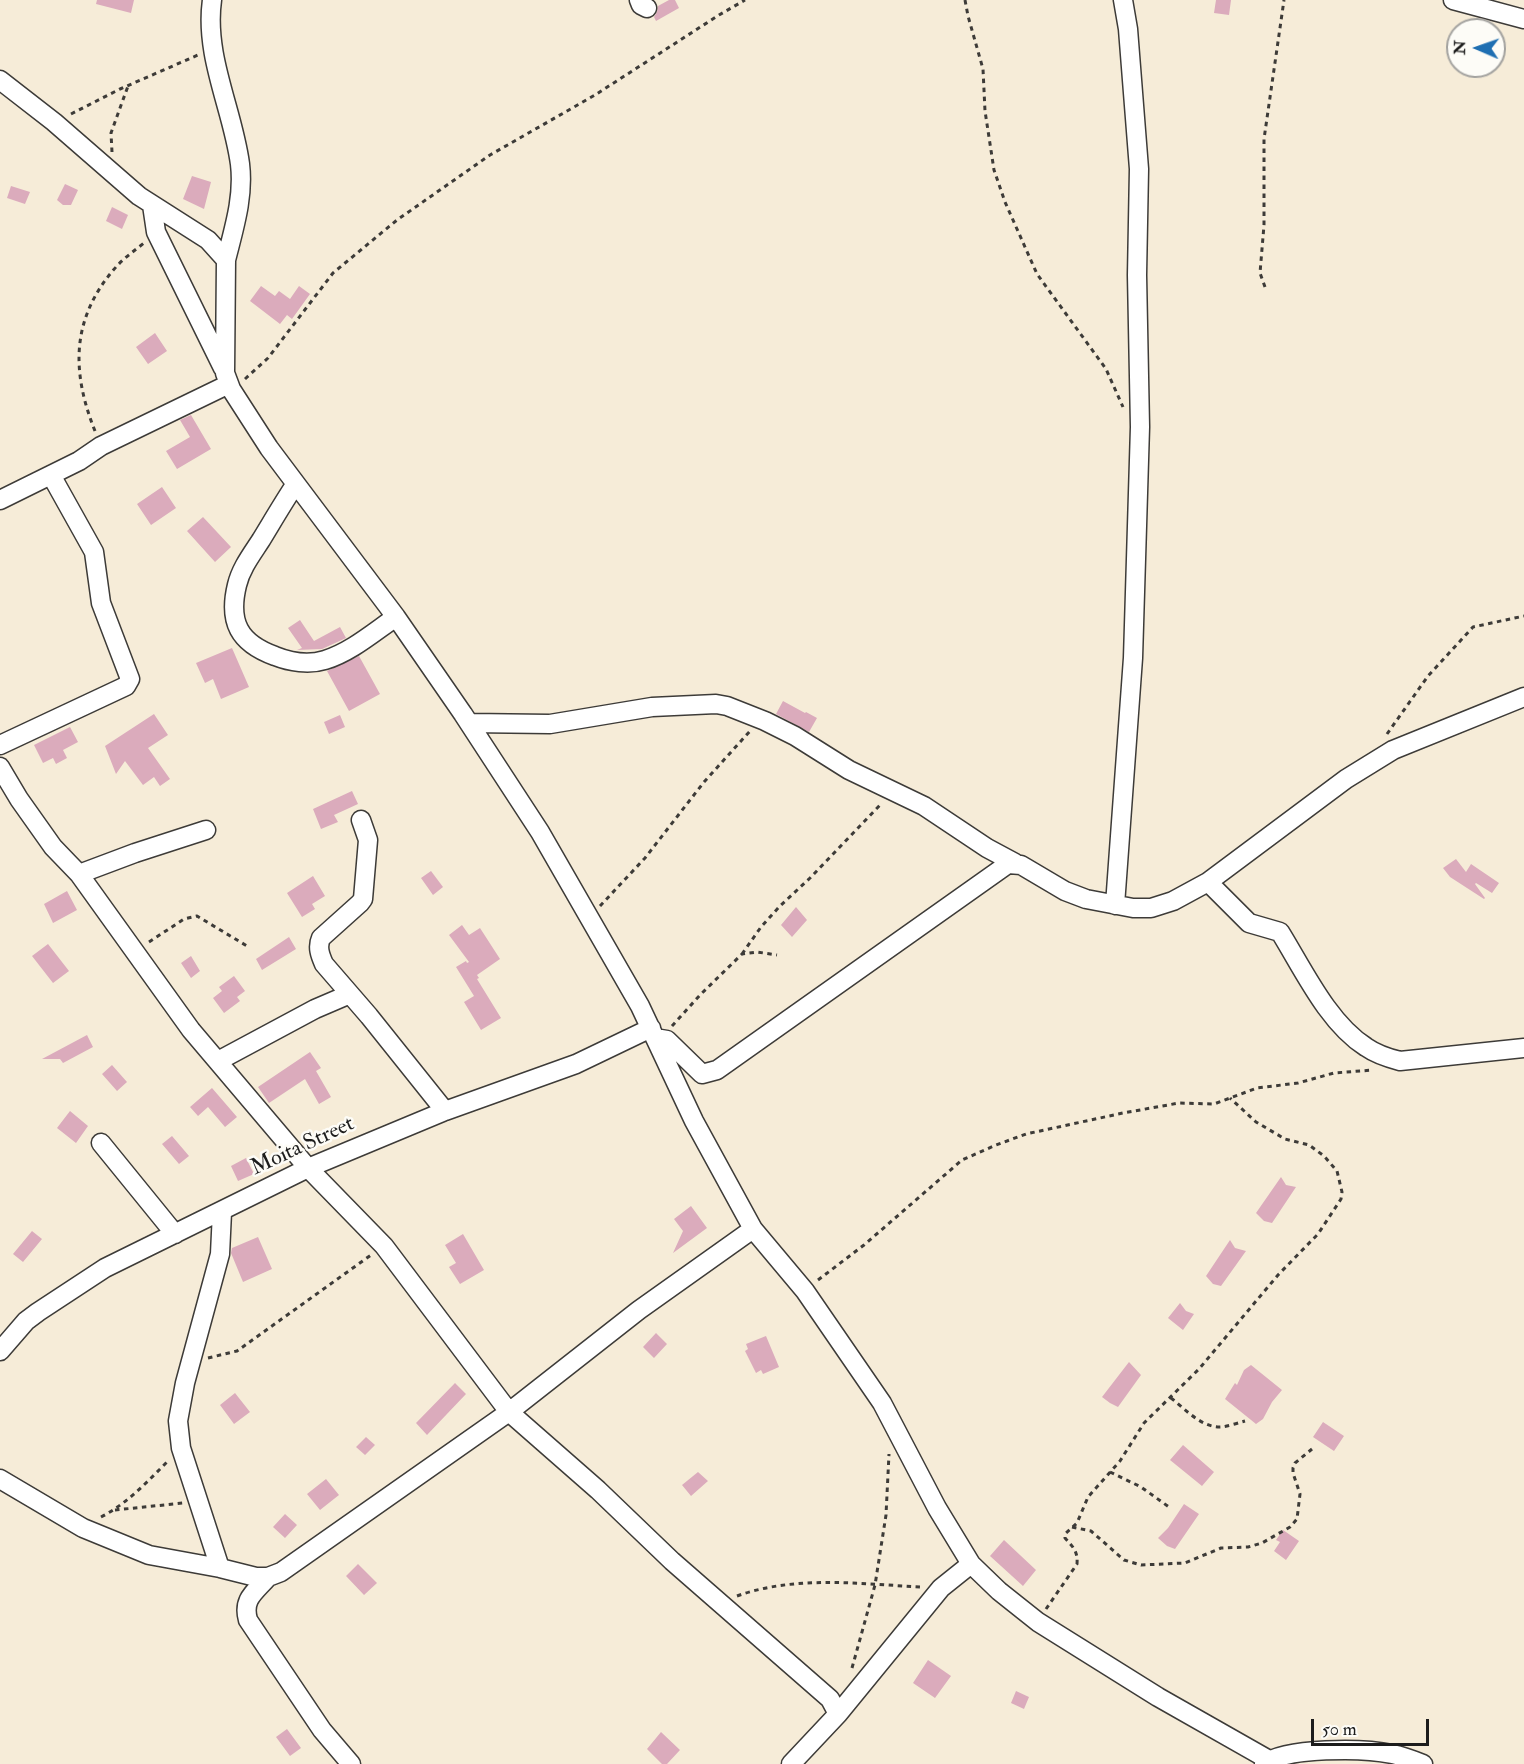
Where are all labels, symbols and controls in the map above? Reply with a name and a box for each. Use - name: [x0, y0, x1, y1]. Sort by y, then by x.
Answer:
- north arrow: [1446, 18, 1506, 78]
- text: N: [1450, 40, 1470, 55]
- street label: Moita Street: [247, 1112, 359, 1182]
- scale bar: [1314, 1707, 1432, 1745]
- text: 50 m: [1322, 1718, 1357, 1741]

